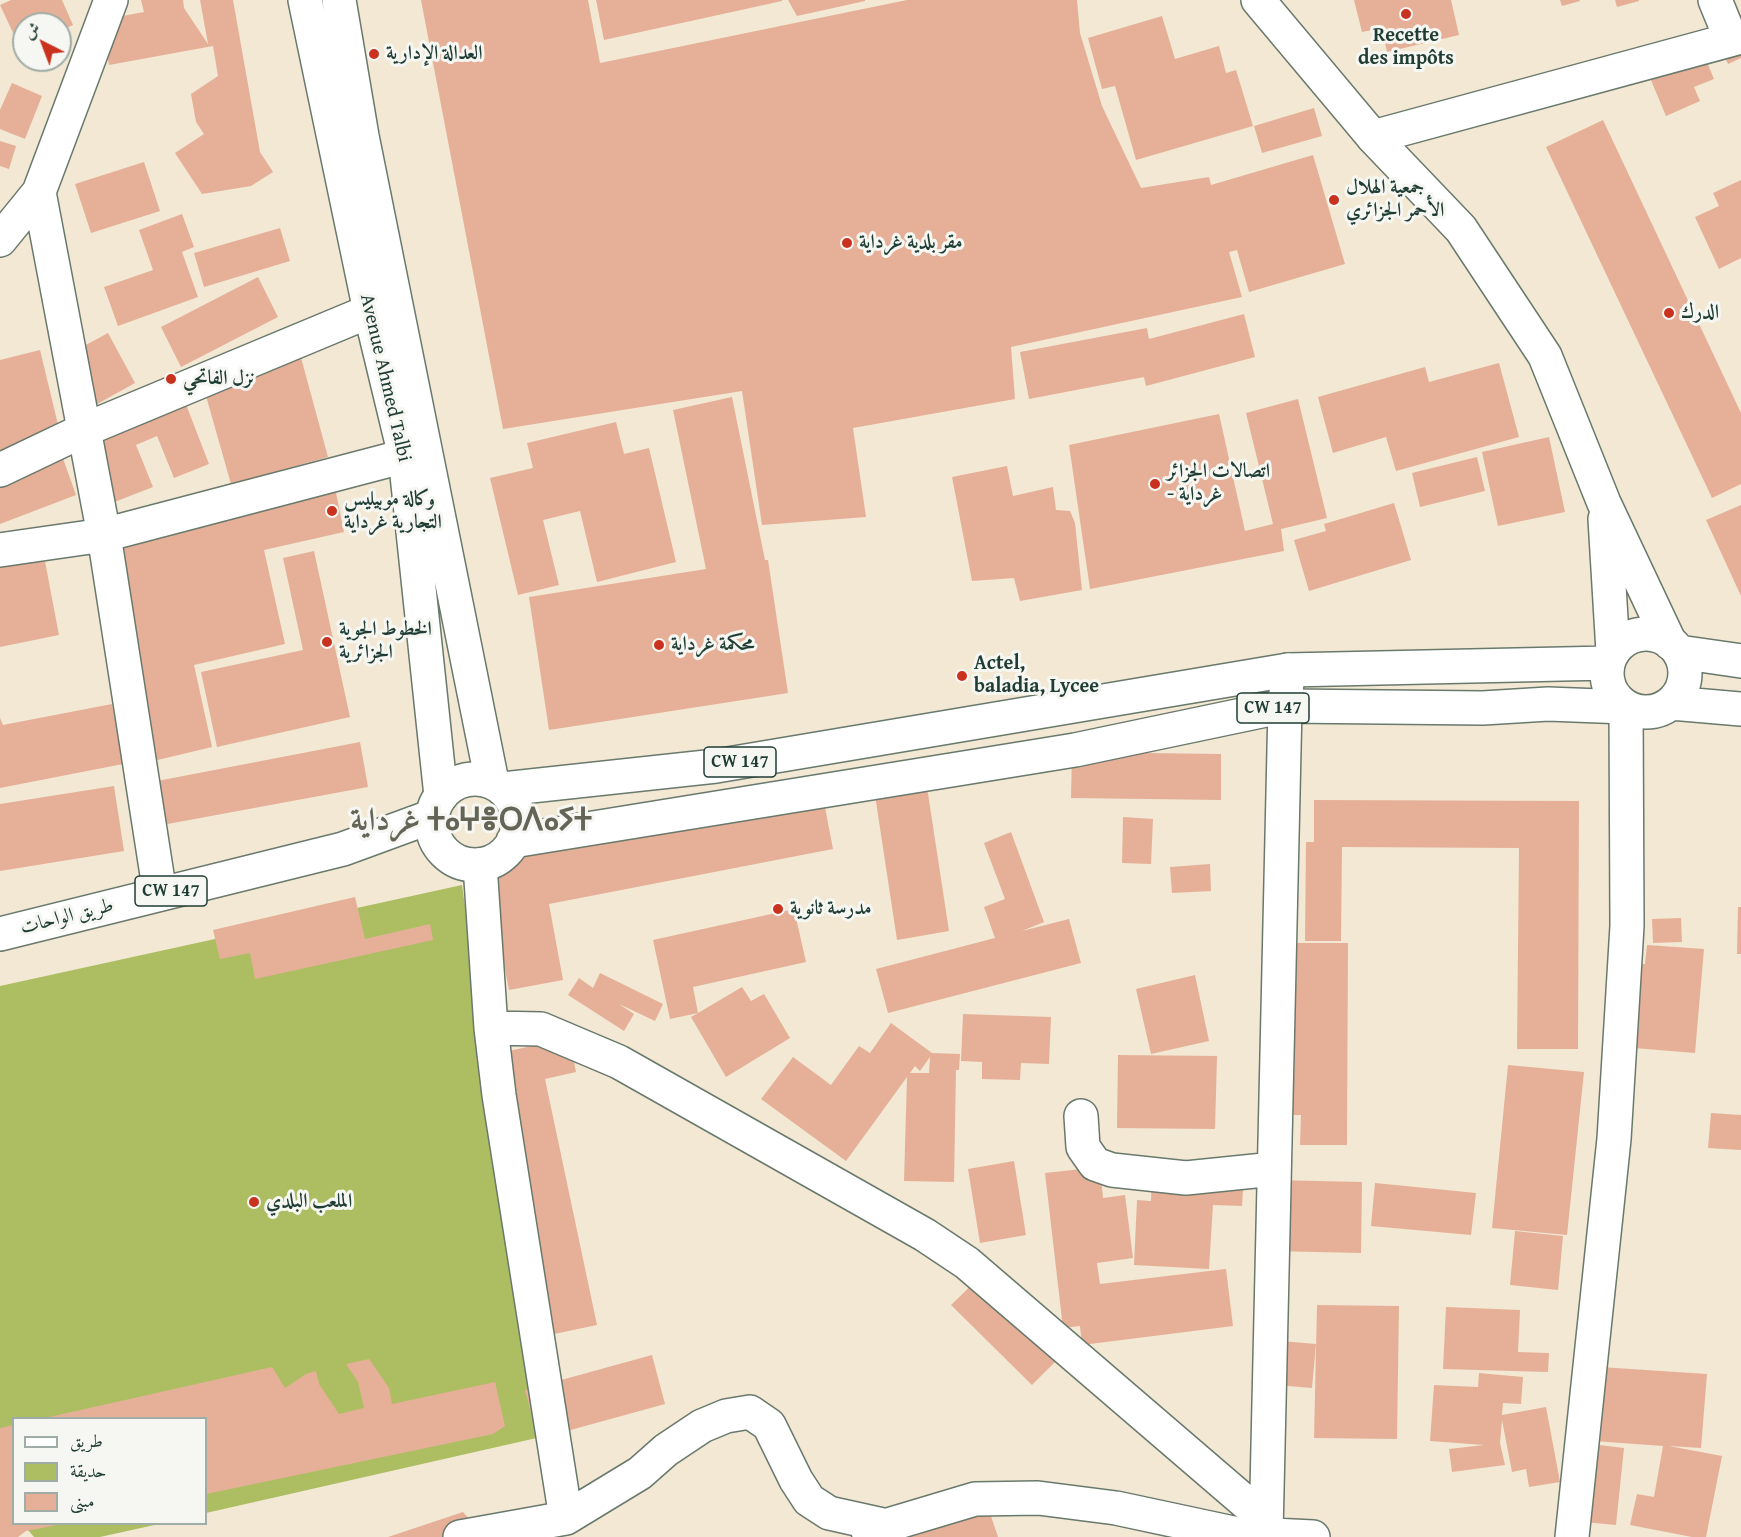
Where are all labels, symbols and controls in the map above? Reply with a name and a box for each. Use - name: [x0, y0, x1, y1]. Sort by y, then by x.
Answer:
- marker: Recette des impôts: [1399, 7, 1413, 21]
- north arrow: [12, 12, 72, 72]
- text: ش: [17, 16, 45, 44]
- place label: Recette des impôts: [1358, 24, 1454, 71]
- place label: العدالة الإدارية: [386, 42, 483, 66]
- marker: العدالة الإدارية: [367, 47, 381, 61]
- place label: جمعية الهلال الأحمر الجزائري: [1346, 176, 1444, 223]
- marker: جمعية الهلال الأحمر الجزائري: [1327, 193, 1341, 207]
- place label: مقر بلدية غرداية: [859, 231, 962, 255]
- marker: مقر بلدية غرداية: [840, 236, 854, 250]
- street label: Avenue Ahmed Talbi: [354, 292, 416, 464]
- place label: الدرك: [1681, 301, 1719, 325]
- marker: الدرك: [1662, 306, 1676, 320]
- place label: نزل الفاتحي: [183, 367, 255, 391]
- marker: نزل الفاتحي: [164, 372, 178, 386]
- place label: اتصالات الجزائر - غرداية: [1167, 460, 1270, 507]
- marker: اتصالات الجزائر - غرداية: [1148, 477, 1162, 491]
- place label: وكالة موبيليس التجارية غرداية: [344, 488, 442, 535]
- marker: وكالة موبيليس التجارية غرداية: [325, 504, 339, 518]
- place label: الخطوط الجوية الجزائرية: [339, 618, 432, 665]
- place label: محكمة غرداية: [671, 633, 754, 657]
- marker: الخطوط الجوية الجزائرية: [320, 635, 334, 649]
- marker: محكمة غرداية: [652, 638, 666, 652]
- place label: Actel, baladia, Lycee: [974, 652, 1099, 699]
- marker: Actel, baladia, Lycee: [955, 669, 969, 683]
- road number: CW 147: [1237, 693, 1309, 723]
- road number: CW 147: [704, 747, 776, 777]
- district label: غرداية ⵜⴰⵖⴻⵔⴷⴰⵢⵜ: [350, 803, 592, 841]
- road number: CW 147: [135, 876, 207, 906]
- street label: طريق الواحات: [18, 894, 116, 940]
- place label: مدرسة ثانوية: [790, 897, 871, 921]
- marker: مدرسة ثانوية: [771, 902, 785, 916]
- place label: الملعب البلدي: [266, 1190, 352, 1214]
- marker: الملعب البلدي: [247, 1195, 261, 1209]
- legend: [12, 1417, 207, 1525]
- text: طريق: [70, 1427, 103, 1454]
- text: حديقة: [70, 1457, 106, 1484]
- text: مبنى: [70, 1487, 95, 1514]

